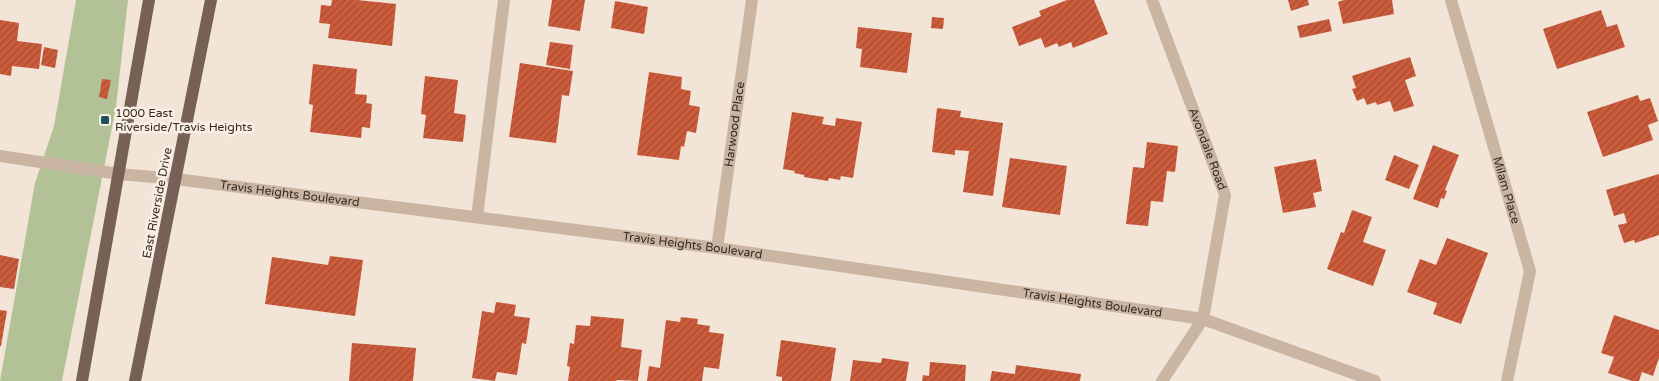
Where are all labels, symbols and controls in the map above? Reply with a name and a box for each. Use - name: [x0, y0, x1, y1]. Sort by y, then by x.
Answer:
- street label: Harwood Place: [722, 80, 747, 168]
- place label: 1000 East Riverside/Travis Heights: [115, 106, 253, 134]
- street label: Avondale Road: [1186, 106, 1230, 192]
- marker: 1000 East Riverside/Travis Heights: [99, 114, 111, 126]
- street label: East Riverside Drive: [139, 146, 175, 260]
- street label: Milam Place: [1490, 155, 1523, 226]
- street label: Travis Heights Boulevard: [219, 178, 361, 209]
- street label: Travis Heights Boulevard: [622, 229, 763, 262]
- street label: Travis Heights Boulevard: [1022, 286, 1163, 320]

